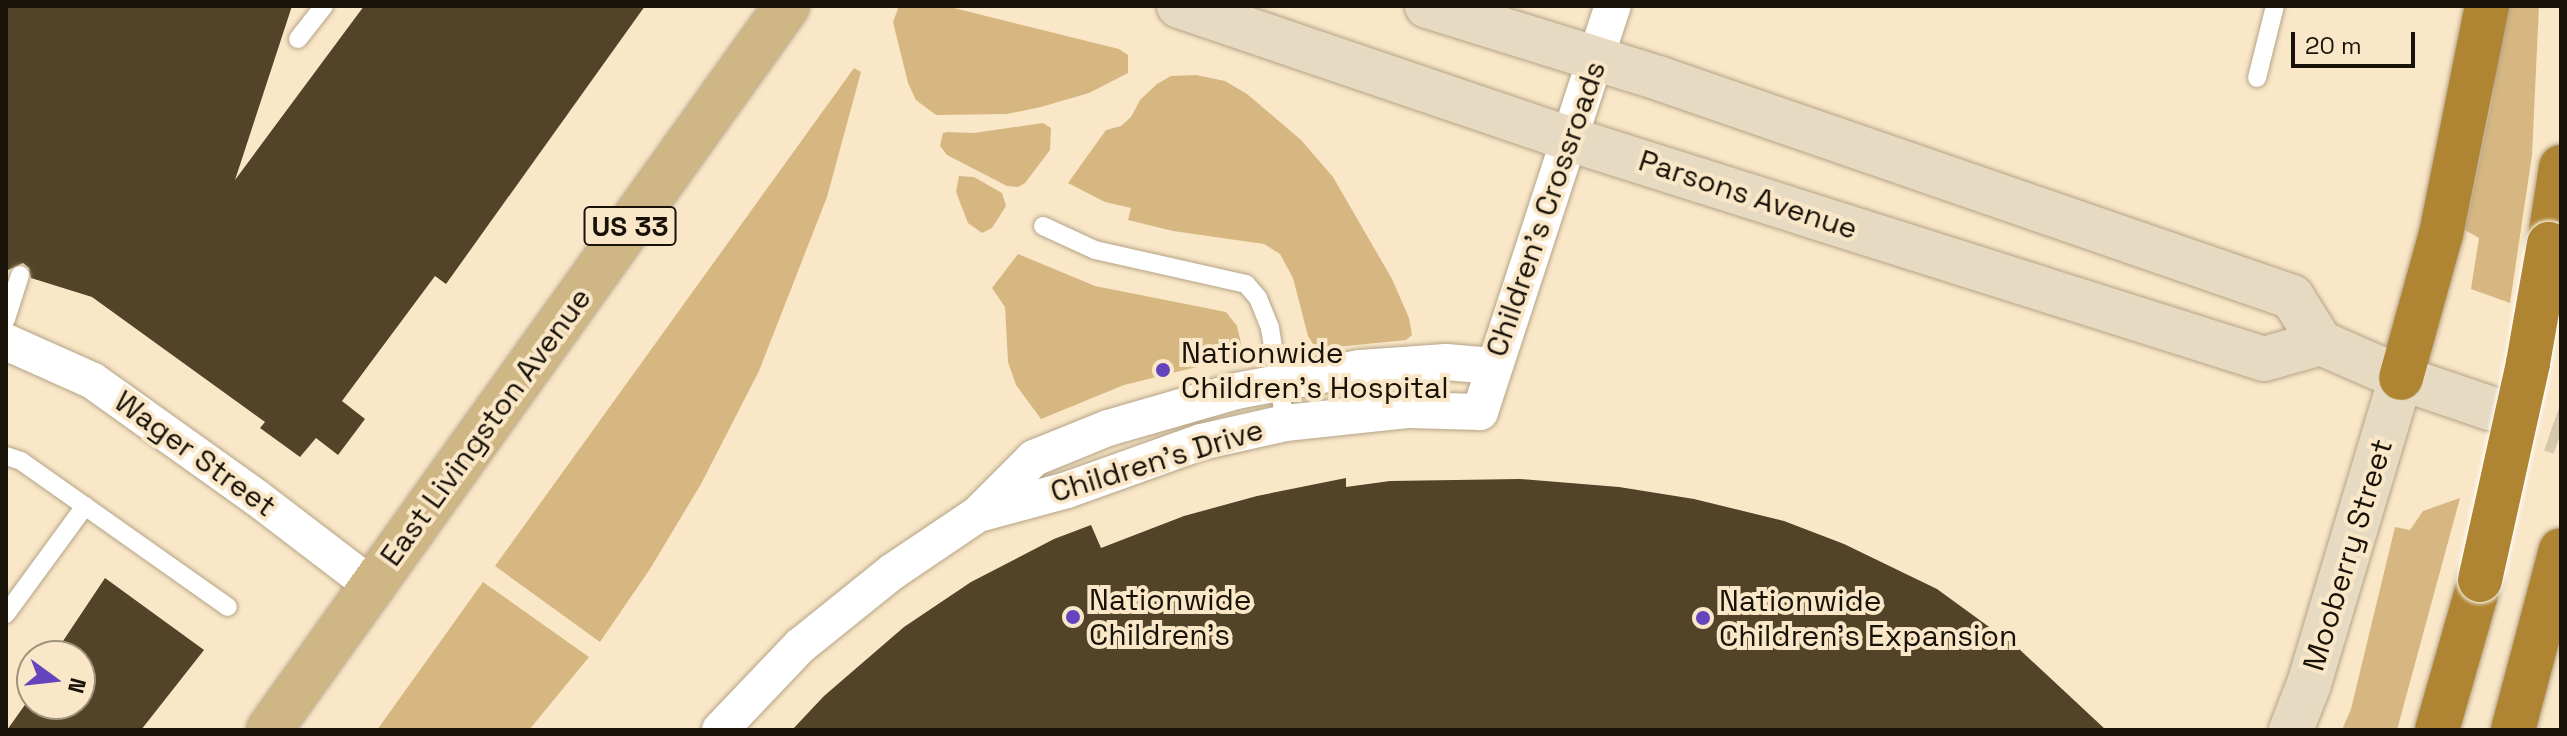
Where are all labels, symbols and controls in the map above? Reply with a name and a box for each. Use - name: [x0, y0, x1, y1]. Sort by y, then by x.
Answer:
- scale bar: [2295, 16, 2419, 66]
- text: 20 m: [2305, 30, 2362, 61]
- street label: Children's Crossroads: [1478, 57, 1614, 361]
- street label: Parsons Avenue: [1634, 143, 1862, 247]
- road number: US 33: [582, 202, 678, 250]
- street label: East Livingston Avenue: [373, 281, 599, 573]
- place label: Nationwide Children's Hospital: [1181, 335, 1449, 406]
- marker: Nationwide Children's Hospital: [1152, 359, 1174, 381]
- street label: Wager Street: [107, 383, 283, 525]
- street label: Children's Drive: [1046, 412, 1268, 510]
- street label: Mooberry Street: [2296, 435, 2400, 675]
- place label: Nationwide Children's: [1089, 582, 1252, 652]
- place label: Nationwide Children's Expansion: [1719, 583, 2017, 654]
- marker: Nationwide Children's: [1064, 608, 1082, 626]
- marker: Nationwide Children's Expansion: [1694, 609, 1712, 627]
- north arrow: [16, 640, 96, 720]
- text: N: [62, 675, 93, 696]

